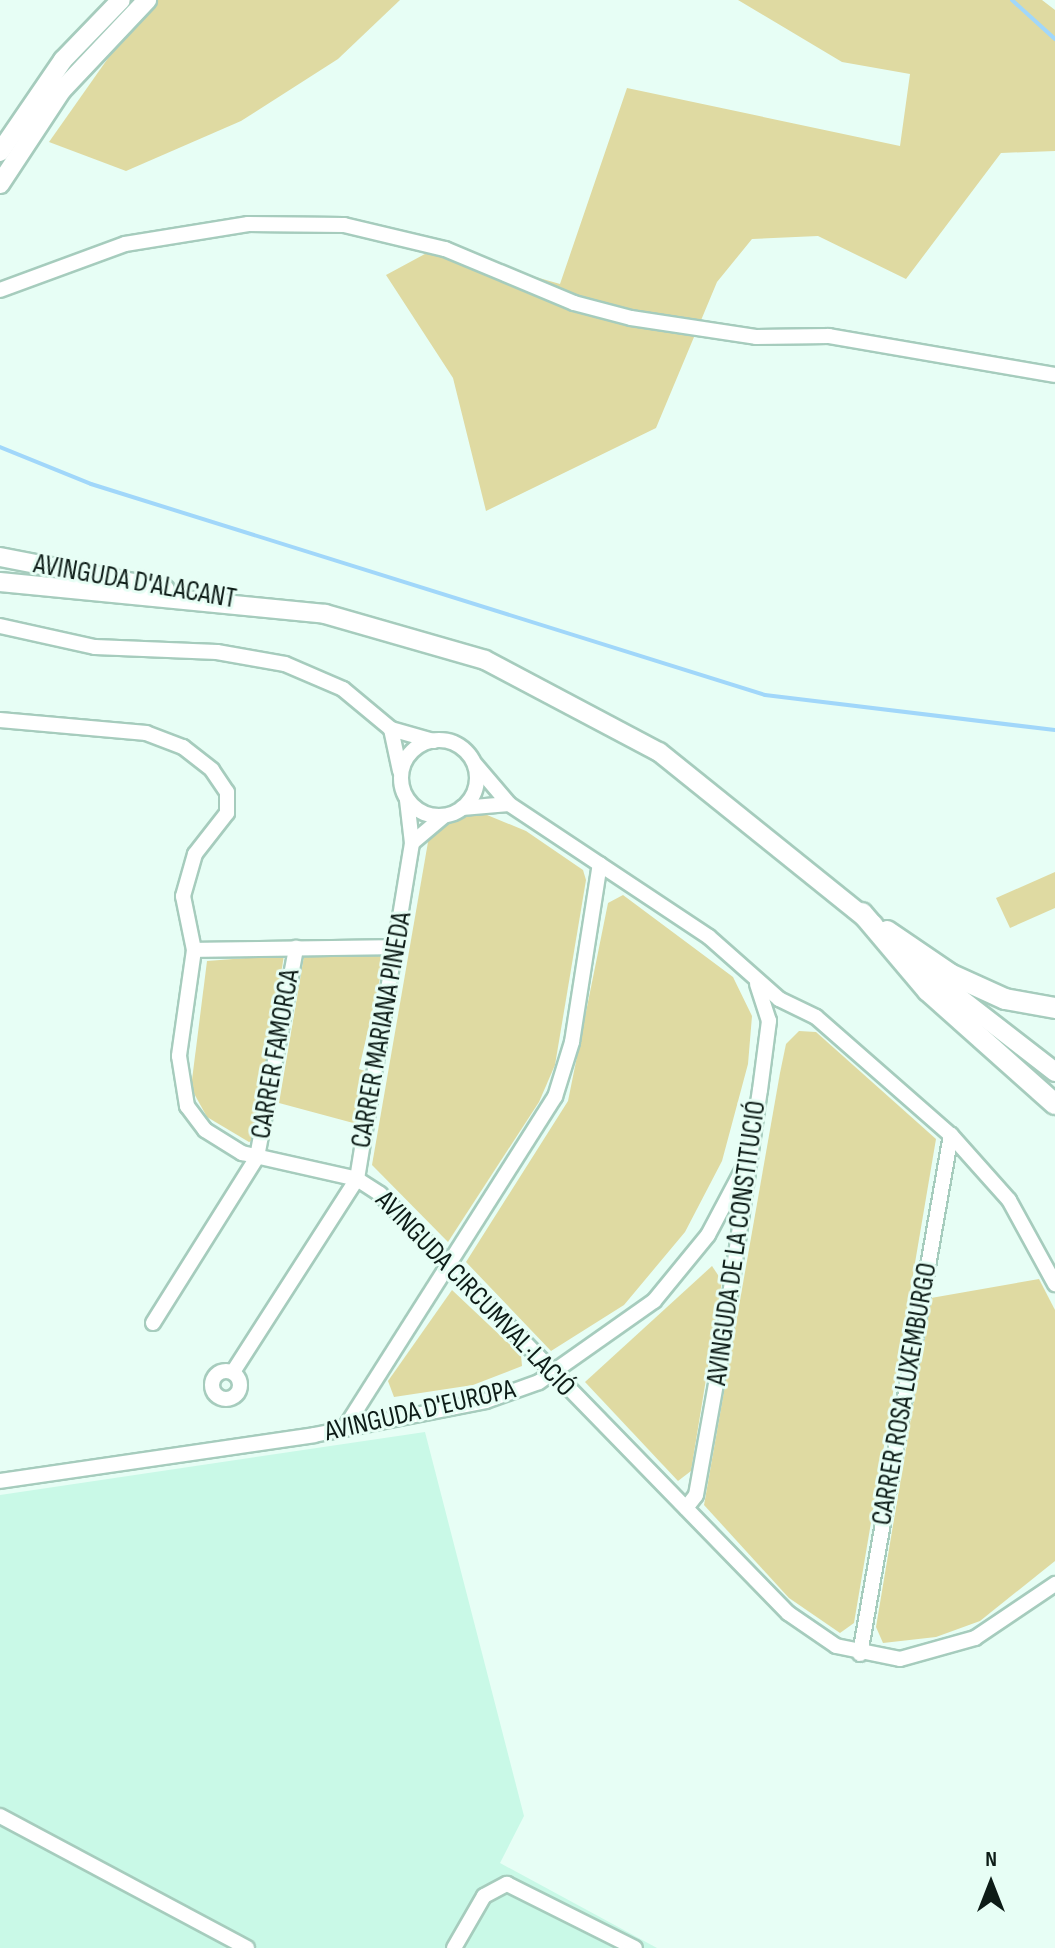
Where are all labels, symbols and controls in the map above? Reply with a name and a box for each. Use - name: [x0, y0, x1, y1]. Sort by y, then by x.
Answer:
- street label: AVINGUDA D'ALACANT: [31, 548, 239, 616]
- street label: CARRER MARIANA PINEDA: [345, 909, 419, 1151]
- street label: CARRER FAMORCA: [245, 967, 307, 1141]
- street label: AVINGUDA DE LA CONSTITUCIÓ: [700, 1099, 774, 1387]
- street label: AVINGUDA CIRCUMVAL·LACIÓ: [368, 1184, 582, 1404]
- street label: CARRER ROSA LUXEMBURGO: [865, 1260, 945, 1528]
- street label: AVINGUDA D'EUROPA: [321, 1373, 519, 1449]
- north arrow: [951, 1844, 1031, 1924]
- text: N: [985, 1846, 997, 1873]

